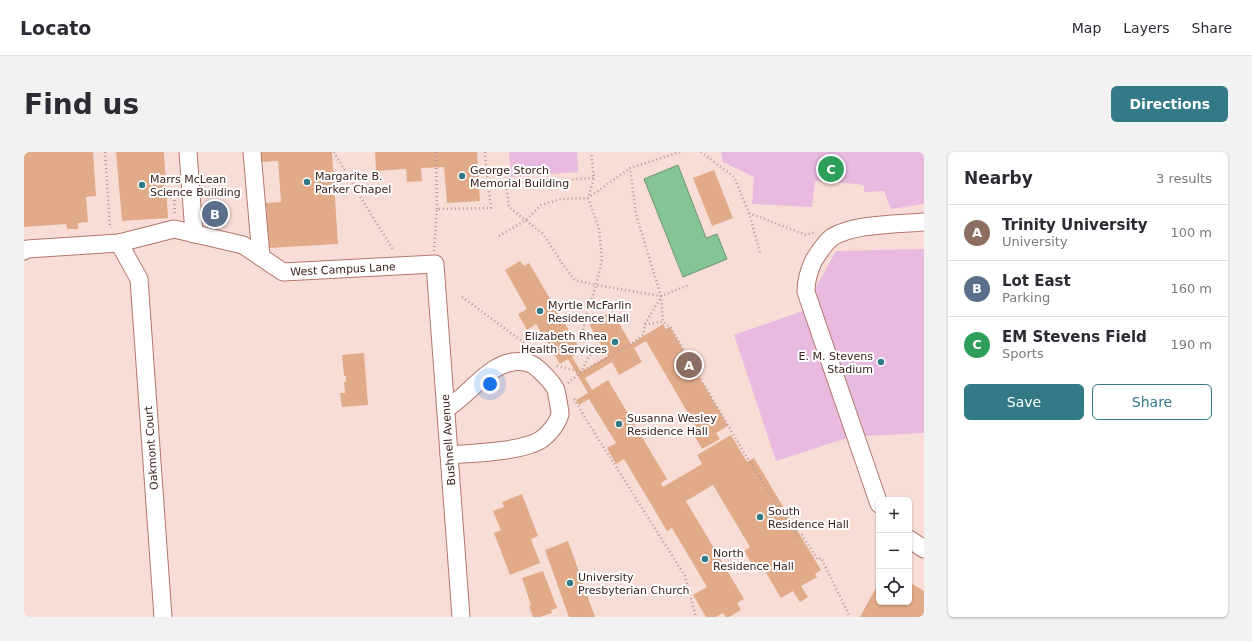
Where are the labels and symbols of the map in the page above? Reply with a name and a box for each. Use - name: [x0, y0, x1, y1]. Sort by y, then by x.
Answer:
- pin: C: [818, 154, 844, 184]
- place label: George Storch Memorial Building: [470, 164, 569, 190]
- place label: Margarite B. Parker Chapel: [315, 170, 391, 196]
- marker: George Storch Memorial Building: [457, 171, 467, 181]
- place label: Marrs McLean Science Building: [150, 173, 241, 199]
- marker: Margarite B. Parker Chapel: [302, 177, 312, 187]
- marker: Marrs McLean Science Building: [137, 180, 147, 190]
- pin: B: [202, 199, 228, 229]
- street label: West Campus Lane: [290, 260, 396, 279]
- place label: Myrtle McFarlin Residence Hall: [548, 299, 631, 325]
- marker: Myrtle McFarlin Residence Hall: [535, 306, 545, 316]
- place label: Elizabeth Rhea Health Services: [521, 330, 607, 356]
- marker: Elizabeth Rhea Health Services: [610, 337, 620, 347]
- pin: A: [676, 350, 702, 380]
- place label: E. M. Stevens Stadium: [799, 350, 873, 376]
- marker: E. M. Stevens Stadium: [876, 357, 886, 367]
- your location: [480, 374, 500, 394]
- street label: Bushnell Avenue: [439, 394, 458, 486]
- street label: Oakmont Court: [142, 405, 161, 490]
- place label: Susanna Wesley Residence Hall: [627, 412, 717, 438]
- marker: Susanna Wesley Residence Hall: [614, 419, 624, 429]
- place label: South Residence Hall: [768, 505, 849, 531]
- marker: South Residence Hall: [755, 512, 765, 522]
- place label: North Residence Hall: [713, 547, 794, 573]
- marker: North Residence Hall: [700, 554, 710, 564]
- place label: University Presbyterian Church: [578, 571, 690, 597]
- marker: University Presbyterian Church: [565, 578, 575, 588]

